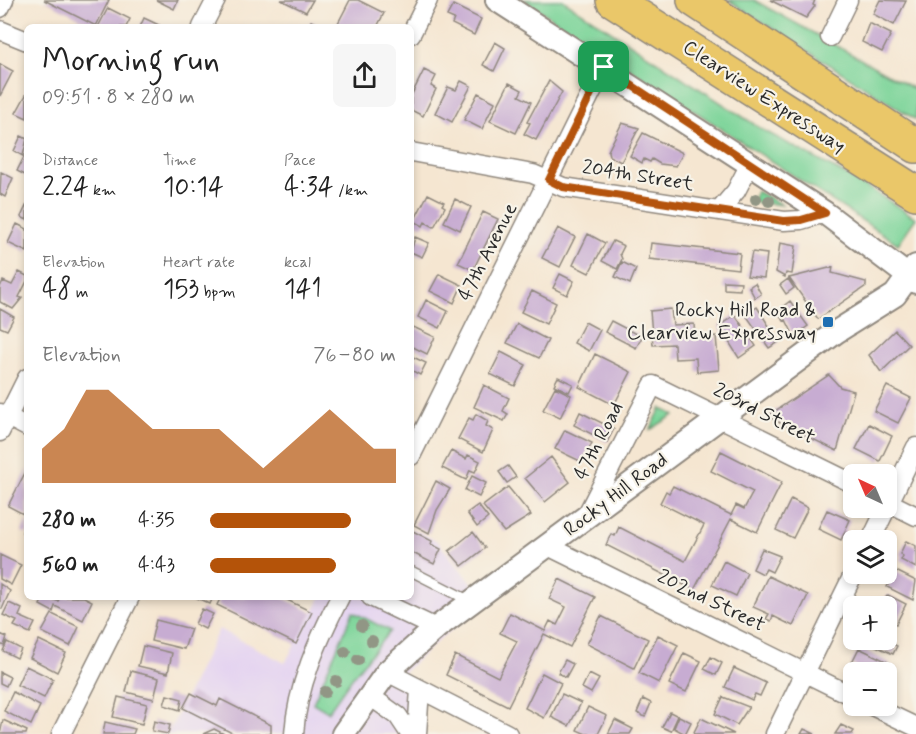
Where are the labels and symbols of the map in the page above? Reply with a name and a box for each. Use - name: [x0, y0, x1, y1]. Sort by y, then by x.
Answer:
- street label: Clearview Expressway: [677, 34, 851, 160]
- pin: [578, 41, 629, 92]
- street label: 204th Street: [580, 154, 696, 198]
- street label: 47th Avenue: [452, 198, 524, 306]
- place label: Rocky Hill Road & Clearview Expressway: [627, 297, 816, 347]
- marker: Rocky Hill Road & Clearview Expressway: [821, 315, 835, 329]
- street label: 203rd Street: [708, 377, 820, 451]
- street label: 47th Road: [568, 397, 630, 485]
- street label: Rocky Hill Road: [558, 447, 674, 543]
- north arrow: [843, 464, 897, 518]
- street label: 202nd Street: [653, 563, 769, 639]

